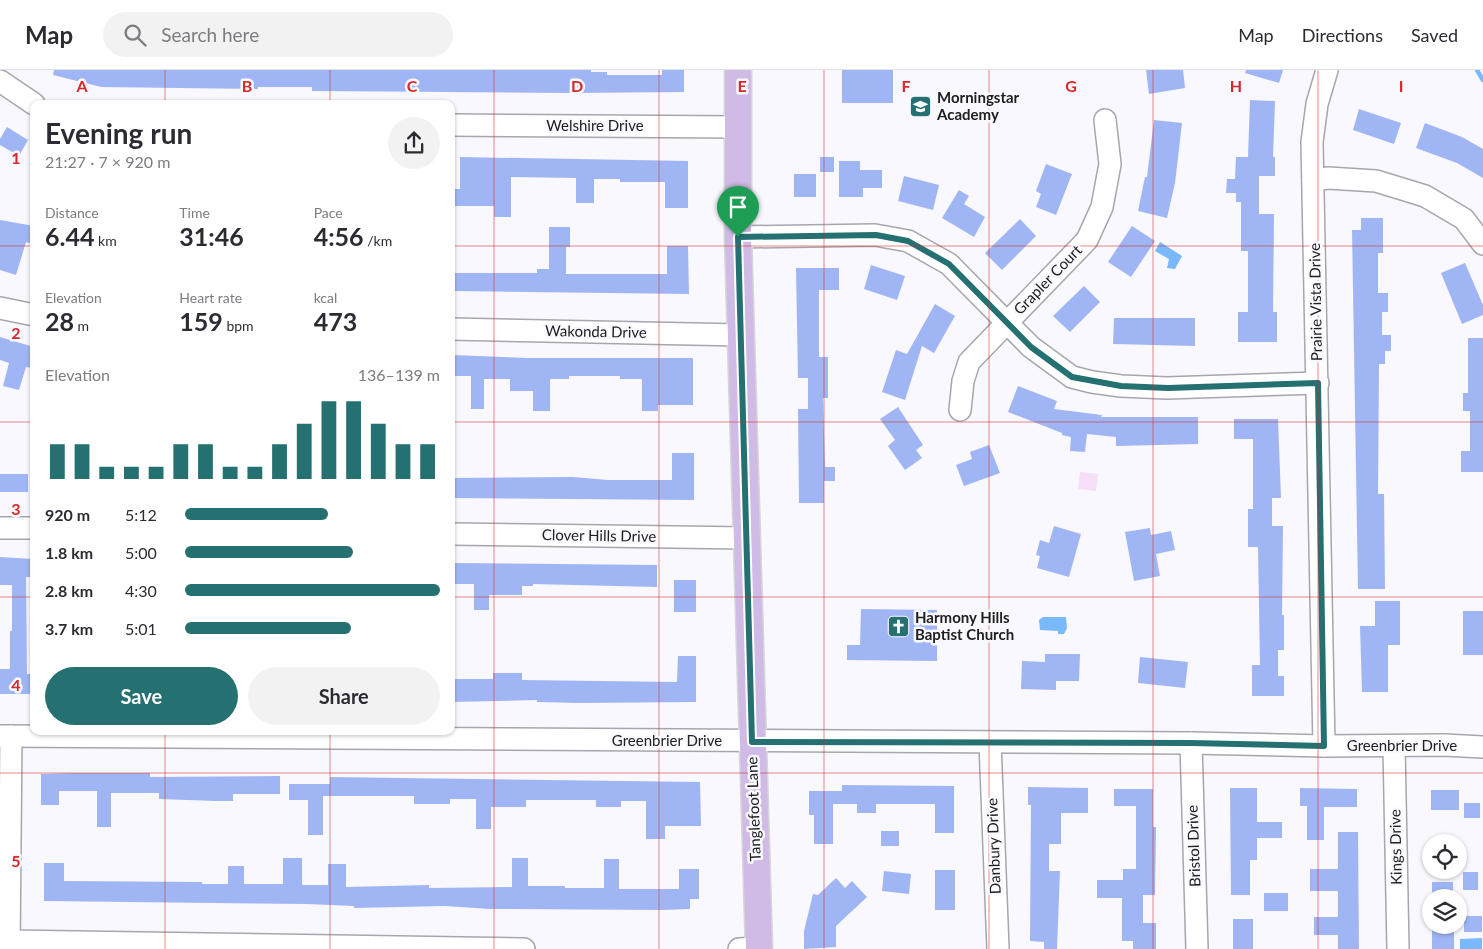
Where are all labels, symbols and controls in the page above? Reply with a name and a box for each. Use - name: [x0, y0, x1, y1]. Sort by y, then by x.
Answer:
- search box: [103, 12, 453, 57]
- text: Map: [25, 20, 73, 49]
- icon: search: [121, 21, 149, 49]
- text: Search here: [161, 23, 259, 46]
- text: Map: [1238, 24, 1274, 46]
- text: Directions: [1302, 24, 1383, 46]
- text: Saved: [1411, 24, 1458, 46]
- text: A: [75, 76, 88, 95]
- text: B: [242, 76, 252, 95]
- text: C: [407, 76, 418, 95]
- text: D: [571, 76, 583, 95]
- text: E: [737, 76, 747, 95]
- text: F: [901, 76, 911, 95]
- text: G: [1065, 76, 1077, 95]
- text: H: [1230, 76, 1242, 95]
- text: I: [1399, 76, 1403, 95]
- place label: Morningstar Academy: [936, 88, 1020, 123]
- school or university icon: Morningstar Academy: [909, 95, 933, 119]
- text: Evening run: [45, 116, 192, 150]
- street label: Welshire Drive: [546, 116, 644, 134]
- button: share: [388, 117, 440, 169]
- text: 1: [11, 148, 21, 167]
- text: 21:27 · 7 × 920 m: [45, 152, 170, 171]
- pin: [717, 186, 759, 237]
- icon: arrive: [724, 193, 752, 221]
- text: Distance: [45, 204, 99, 221]
- text: Time: [179, 204, 210, 221]
- text: Pace: [314, 204, 343, 221]
- text: 6.44: [45, 221, 94, 251]
- text: 31:46: [179, 221, 244, 251]
- text: 4:56: [314, 221, 364, 251]
- text: km: [94, 232, 117, 249]
- text: /km: [364, 232, 392, 249]
- street label: Grapler Court: [1010, 240, 1085, 318]
- street label: Prairie Vista Drive: [1305, 243, 1325, 361]
- text: Elevation: [45, 289, 102, 306]
- text: Heart rate: [179, 289, 242, 306]
- text: kcal: [314, 289, 337, 306]
- text: 28: [45, 306, 74, 336]
- text: 159: [179, 306, 223, 336]
- text: 473: [314, 306, 357, 336]
- text: m: [74, 317, 89, 334]
- text: bpm: [223, 317, 254, 334]
- street label: Wakonda Drive: [545, 321, 647, 341]
- text: 2: [11, 323, 21, 342]
- text: Elevation: [45, 365, 110, 384]
- text: 136–139 m: [358, 365, 440, 384]
- text: 3: [11, 499, 21, 518]
- text: 920 m: [45, 505, 90, 524]
- text: 5:12: [125, 505, 157, 524]
- street label: Clover Hills Drive: [542, 525, 656, 545]
- text: 1.8 km: [45, 543, 93, 562]
- text: 5:00: [125, 543, 157, 562]
- text: 2.8 km: [45, 581, 93, 600]
- text: 4:30: [125, 581, 157, 600]
- place label: Harmony Hills Baptist Church: [915, 608, 1014, 643]
- church icon: Harmony Hills Baptist Church: [887, 615, 911, 639]
- text: 3.7 km: [45, 619, 93, 638]
- text: 5:01: [125, 619, 157, 638]
- button: Save: [45, 667, 238, 725]
- button: Share: [248, 667, 440, 725]
- text: 4: [11, 675, 21, 694]
- street label: Greenbrier Drive: [612, 731, 722, 749]
- street label: Greenbrier Drive: [1347, 736, 1457, 754]
- street label: Tanglefoot Lane: [742, 756, 764, 862]
- street label: Danbury Drive: [982, 798, 1004, 894]
- street label: Bristol Drive: [1183, 805, 1203, 887]
- street label: Kings Drive: [1385, 809, 1405, 885]
- map controls: [1422, 834, 1467, 934]
- button: locate: [1422, 834, 1467, 879]
- text: 5: [11, 851, 21, 870]
- button: layers: [1422, 889, 1467, 934]

